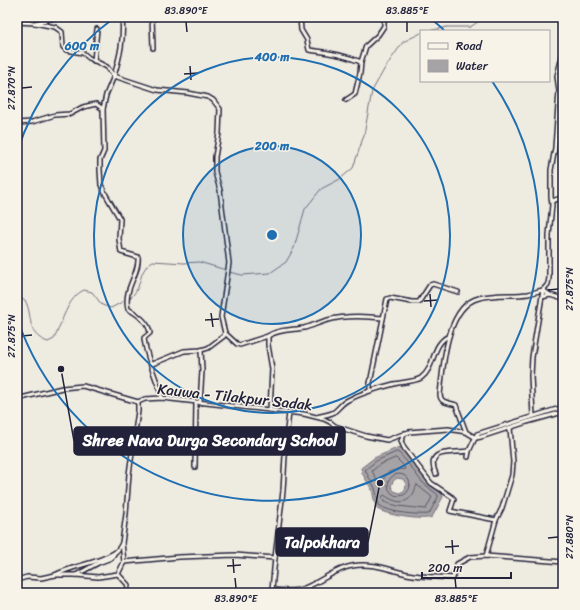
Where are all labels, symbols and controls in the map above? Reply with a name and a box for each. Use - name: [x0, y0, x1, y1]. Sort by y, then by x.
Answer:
- text: 83.890°E: [165, 2, 209, 20]
- text: 83.885°E: [386, 2, 430, 20]
- legend: [420, 30, 550, 82]
- text: 600 m: [64, 35, 100, 57]
- text: Road: [456, 35, 483, 57]
- text: 400 m: [253, 46, 290, 68]
- text: Water: [456, 55, 489, 77]
- text: 27.870°N: [3, 66, 21, 110]
- text: 200 m: [254, 135, 290, 157]
- centre of rings: [265, 228, 279, 242]
- text: 27.875°N: [561, 267, 579, 311]
- text: 27.875°N: [3, 314, 21, 358]
- street label: Kauwa - Tilakpur Sadak: [156, 376, 314, 418]
- text: Shree Nava Durga Secondary School: [81, 426, 339, 455]
- callout: Shree Nava Durga Secondary School: [74, 427, 345, 455]
- text: 27.880°N: [561, 515, 579, 559]
- callout: Talpokhara: [276, 528, 368, 556]
- text: Talpokhara: [284, 528, 360, 557]
- scale bar: [422, 554, 511, 580]
- text: 200 m: [428, 557, 462, 579]
- text: 83.890°E: [215, 590, 259, 608]
- text: 83.885°E: [435, 590, 479, 608]

